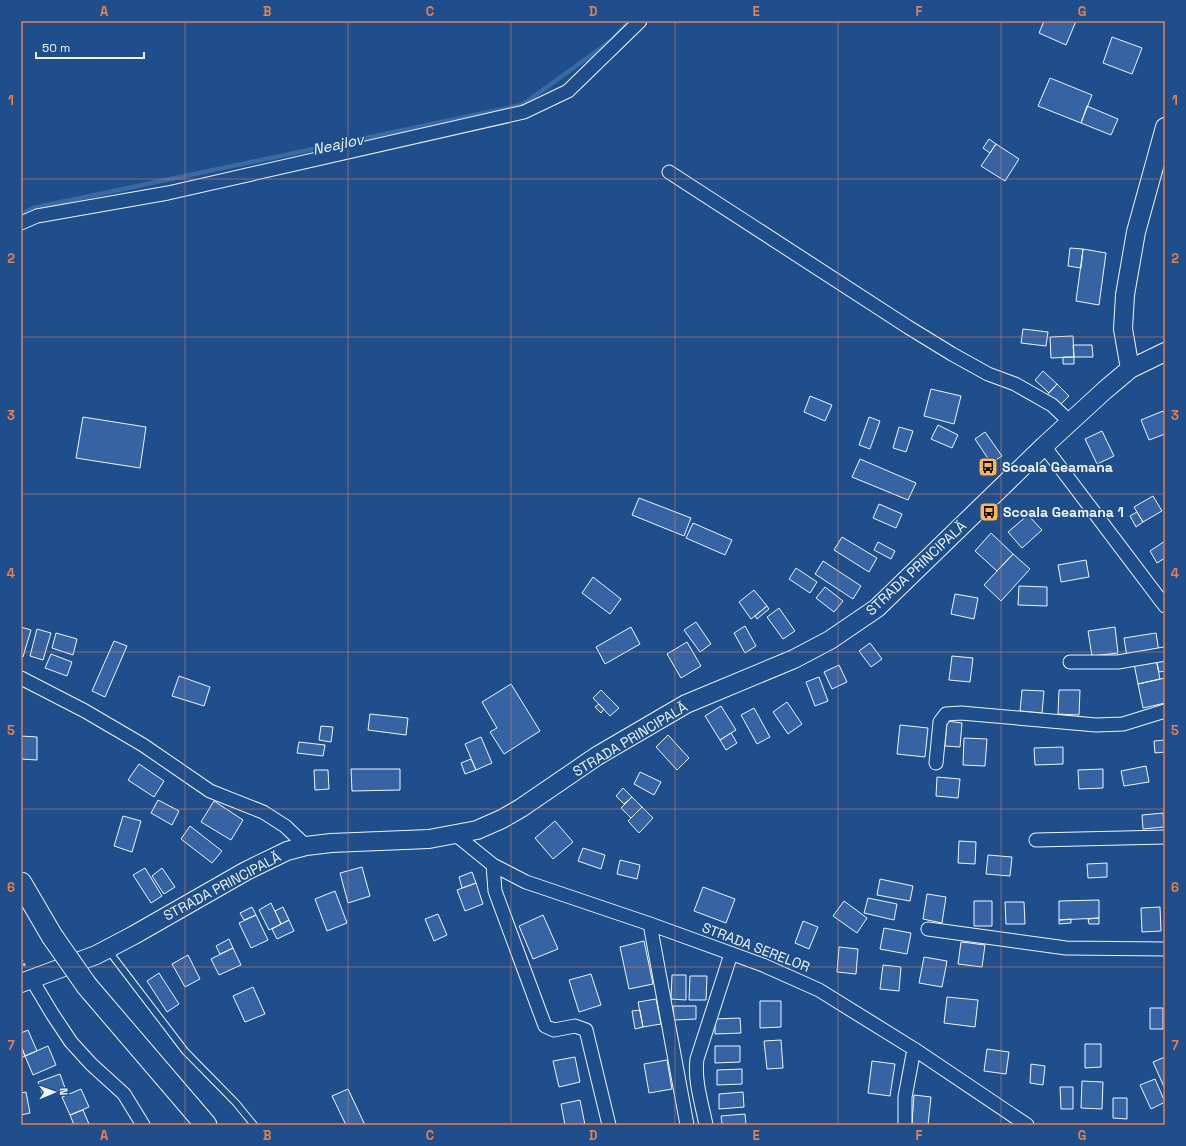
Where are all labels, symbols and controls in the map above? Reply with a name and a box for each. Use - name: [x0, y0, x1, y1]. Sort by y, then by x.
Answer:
- text: A: [100, 3, 109, 20]
- text: B: [263, 3, 272, 20]
- text: C: [426, 3, 434, 20]
- text: D: [589, 3, 598, 20]
- text: E: [752, 3, 760, 20]
- text: F: [916, 3, 923, 20]
- text: G: [1078, 3, 1086, 20]
- scale bar: [36, 34, 144, 60]
- text: 50 m: [42, 40, 70, 56]
- text: 1: [8, 92, 14, 109]
- text: 1: [1172, 92, 1178, 109]
- water label: Neajlov: [311, 129, 367, 159]
- text: 2: [7, 250, 15, 267]
- text: 2: [1171, 250, 1179, 267]
- text: 3: [7, 407, 15, 424]
- text: 3: [1171, 407, 1179, 424]
- bus stop icon: Scoala Geamana: [977, 456, 999, 478]
- place label: Scoala Geamana: [1002, 458, 1113, 476]
- bus stop icon: Scoala Geamana 1: [978, 501, 1000, 523]
- place label: Scoala Geamana 1: [1003, 503, 1124, 521]
- street label: STRADA PRINCIPALĂ: [862, 517, 970, 619]
- text: 4: [7, 565, 15, 582]
- text: 4: [1171, 565, 1179, 582]
- street label: STRADA PRINCIPALĂ: [569, 698, 691, 780]
- text: 5: [7, 722, 15, 739]
- text: 5: [1171, 722, 1179, 739]
- street label: STRADA PRINCIPALĂ: [160, 847, 284, 925]
- text: 6: [7, 879, 15, 896]
- text: 6: [1171, 879, 1179, 896]
- street label: STRADA SERELOR: [699, 918, 813, 976]
- text: 7: [7, 1037, 15, 1054]
- text: 7: [1171, 1037, 1179, 1054]
- north arrow: [34, 1072, 74, 1112]
- text: N: [57, 1088, 71, 1096]
- text: A: [100, 1127, 109, 1144]
- text: B: [263, 1127, 272, 1144]
- text: C: [426, 1127, 434, 1144]
- text: D: [589, 1127, 598, 1144]
- text: E: [752, 1127, 760, 1144]
- text: F: [916, 1127, 923, 1144]
- text: G: [1078, 1127, 1086, 1144]

